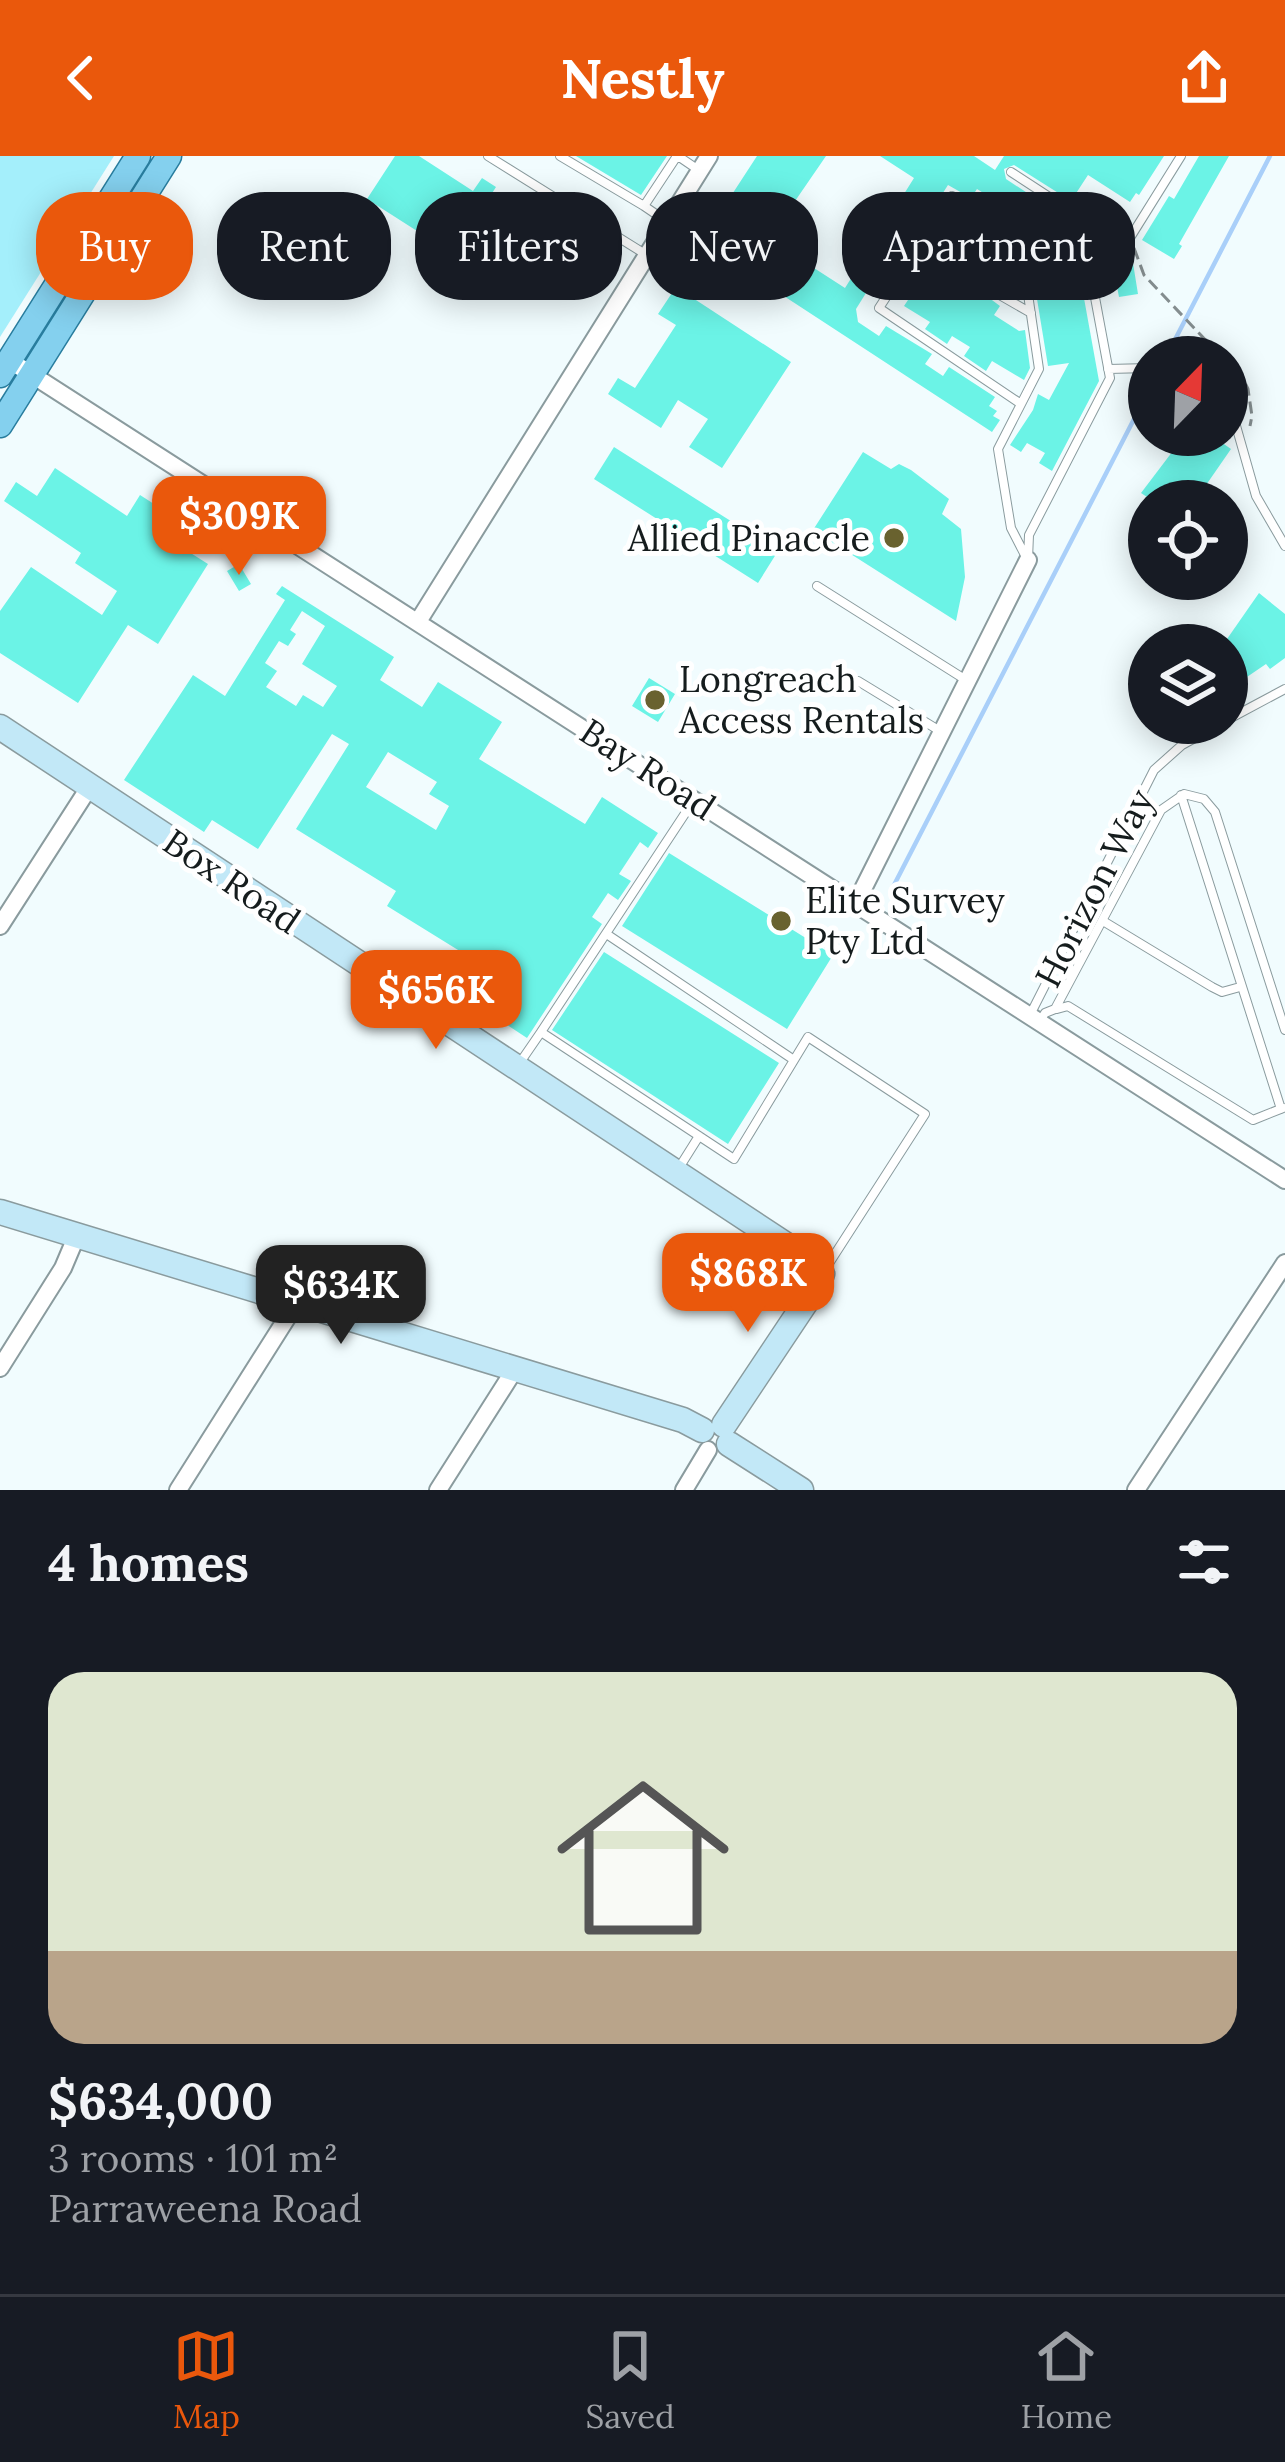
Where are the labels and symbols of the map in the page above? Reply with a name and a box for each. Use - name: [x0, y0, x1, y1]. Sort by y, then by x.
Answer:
- north arrow: [1128, 336, 1248, 456]
- pin: $309K: [155, 476, 323, 578]
- place label: Allied Pinaccle: [627, 515, 870, 561]
- marker: Allied Pinaccle: [881, 525, 907, 551]
- place label: Longreach Access Rentals: [678, 656, 924, 743]
- marker: Longreach Access Rentals: [642, 687, 668, 713]
- street label: Bay Road: [571, 708, 725, 830]
- street label: Horizon Way: [1024, 781, 1164, 995]
- street label: Box Road: [155, 818, 309, 944]
- place label: Elite Survey Pty Ltd: [805, 877, 1005, 964]
- marker: Elite Survey Pty Ltd: [768, 908, 794, 934]
- pin: $656K: [352, 950, 520, 1052]
- pin: $868K: [664, 1233, 832, 1335]
- pin: $634K: [257, 1245, 425, 1347]

